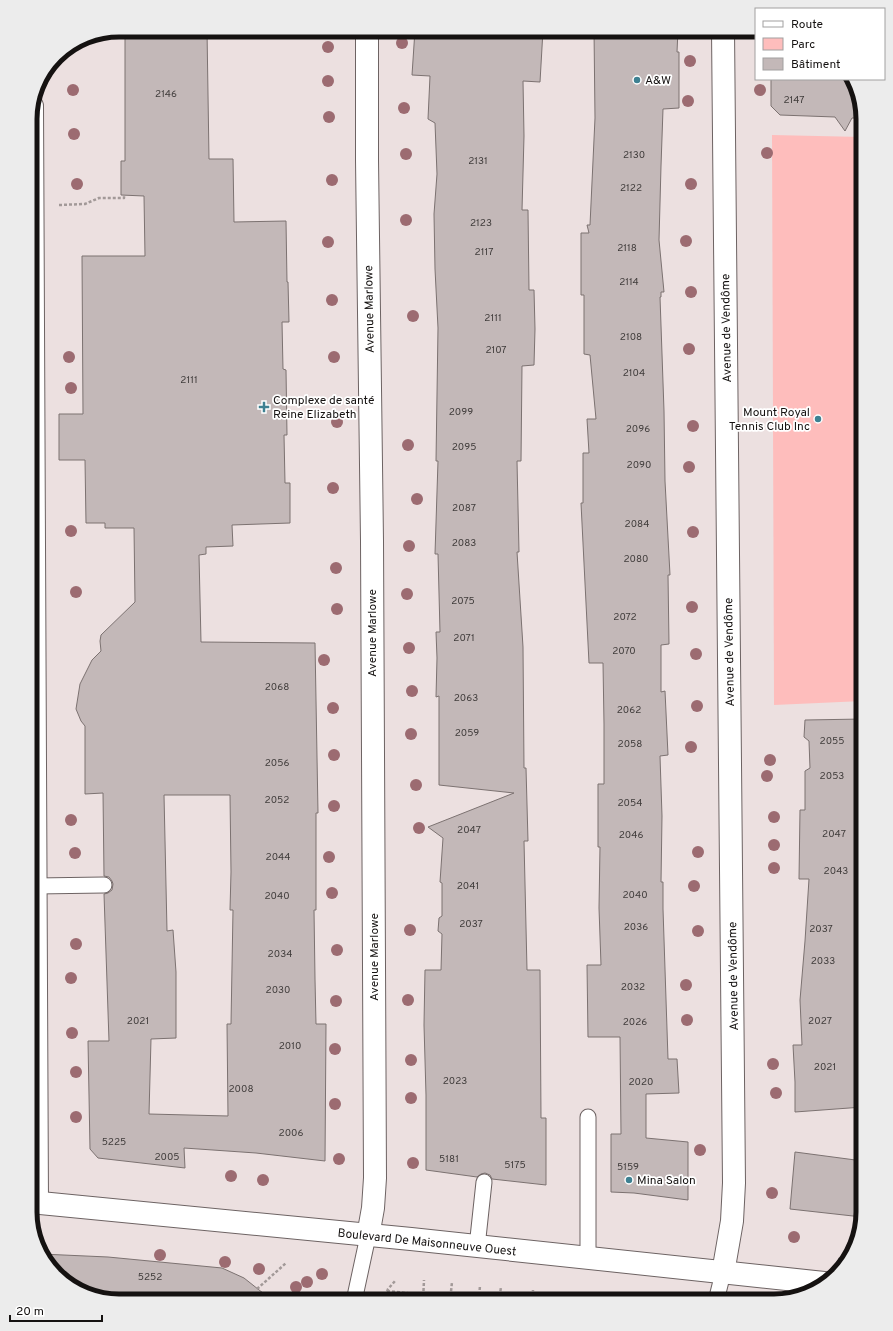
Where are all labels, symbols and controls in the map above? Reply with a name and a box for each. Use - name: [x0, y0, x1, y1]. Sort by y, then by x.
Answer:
- legend: [755, 8, 885, 80]
- text: Route: [791, 17, 823, 33]
- text: Parc: [791, 37, 815, 53]
- text: Bâtiment: [791, 57, 841, 73]
- place label: A&W: [645, 73, 671, 89]
- marker: A&W: [632, 75, 642, 85]
- house number: 2146: [155, 88, 177, 101]
- house number: 2147: [784, 94, 804, 107]
- house number: 2130: [623, 149, 645, 162]
- house number: 2131: [468, 155, 488, 168]
- house number: 2122: [620, 182, 642, 195]
- house number: 2123: [470, 217, 492, 230]
- house number: 2118: [617, 242, 637, 255]
- house number: 2117: [475, 246, 493, 259]
- street label: Avenue Marlowe: [361, 265, 379, 353]
- street label: Avenue de Vendôme: [718, 273, 736, 383]
- house number: 2114: [619, 276, 639, 289]
- house number: 2111: [484, 312, 502, 325]
- house number: 2108: [620, 331, 642, 344]
- house number: 2107: [485, 344, 507, 357]
- house number: 2104: [623, 367, 645, 380]
- house number: 2111: [180, 374, 198, 387]
- place label: Complexe de santé Reine Elizabeth: [273, 393, 374, 423]
- marker: Complexe de santé Reine Elizabeth: [258, 401, 270, 413]
- place label: Mount Royal Tennis Club Inc: [729, 405, 810, 435]
- house number: 2099: [449, 406, 473, 419]
- marker: Mount Royal Tennis Club Inc: [813, 414, 823, 424]
- house number: 2096: [626, 423, 650, 436]
- house number: 2095: [452, 441, 476, 454]
- house number: 2090: [627, 459, 651, 472]
- house number: 2087: [452, 502, 476, 515]
- house number: 2084: [625, 518, 649, 531]
- house number: 2083: [452, 537, 476, 550]
- house number: 2080: [624, 553, 648, 566]
- street label: Avenue Marlowe: [365, 589, 381, 677]
- house number: 2075: [451, 595, 475, 608]
- street label: Avenue de Vendôme: [721, 597, 739, 707]
- house number: 2072: [613, 611, 637, 624]
- house number: 2071: [453, 632, 475, 645]
- house number: 2070: [612, 645, 636, 658]
- house number: 2068: [265, 681, 289, 694]
- house number: 2063: [454, 692, 478, 705]
- house number: 2062: [617, 704, 641, 717]
- house number: 2059: [455, 727, 479, 740]
- house number: 2055: [820, 735, 844, 748]
- house number: 2058: [618, 738, 642, 751]
- house number: 2056: [265, 757, 289, 770]
- house number: 2053: [820, 770, 844, 783]
- house number: 2052: [265, 794, 289, 807]
- house number: 2054: [617, 797, 643, 810]
- house number: 2047: [457, 824, 481, 837]
- house number: 2047: [822, 828, 846, 841]
- house number: 2046: [619, 829, 643, 842]
- house number: 2044: [266, 851, 290, 864]
- house number: 2043: [824, 865, 848, 878]
- house number: 2041: [457, 880, 479, 893]
- house number: 2040: [622, 889, 648, 902]
- house number: 2040: [264, 890, 290, 903]
- street label: Avenue Marlowe: [367, 913, 383, 1001]
- house number: 2037: [459, 918, 483, 931]
- house number: 2036: [624, 921, 648, 934]
- street label: Avenue de Vendôme: [725, 921, 743, 1031]
- house number: 2037: [809, 923, 833, 936]
- house number: 2034: [268, 948, 292, 961]
- house number: 2033: [811, 955, 835, 968]
- house number: 2032: [621, 981, 645, 994]
- house number: 2030: [266, 984, 290, 997]
- house number: 2021: [127, 1015, 149, 1028]
- house number: 2027: [808, 1015, 832, 1028]
- house number: 2026: [623, 1016, 647, 1029]
- house number: 2010: [279, 1040, 301, 1053]
- house number: 2021: [814, 1061, 836, 1074]
- house number: 2023: [443, 1075, 467, 1088]
- house number: 2020: [628, 1076, 654, 1089]
- house number: 2008: [229, 1083, 254, 1096]
- house number: 2006: [279, 1127, 303, 1140]
- house number: 5225: [102, 1136, 126, 1149]
- house number: 2005: [154, 1151, 180, 1164]
- house number: 5181: [439, 1153, 459, 1166]
- house number: 5175: [504, 1159, 526, 1172]
- house number: 5159: [617, 1161, 639, 1174]
- place label: Mina Salon: [637, 1173, 696, 1189]
- marker: Mina Salon: [624, 1175, 634, 1185]
- street label: Boulevard De Maisonneuve Ouest: [337, 1226, 517, 1260]
- house number: 5252: [138, 1271, 162, 1284]
- scale bar: [10, 1297, 102, 1323]
- text: 20 m: [16, 1304, 44, 1320]

